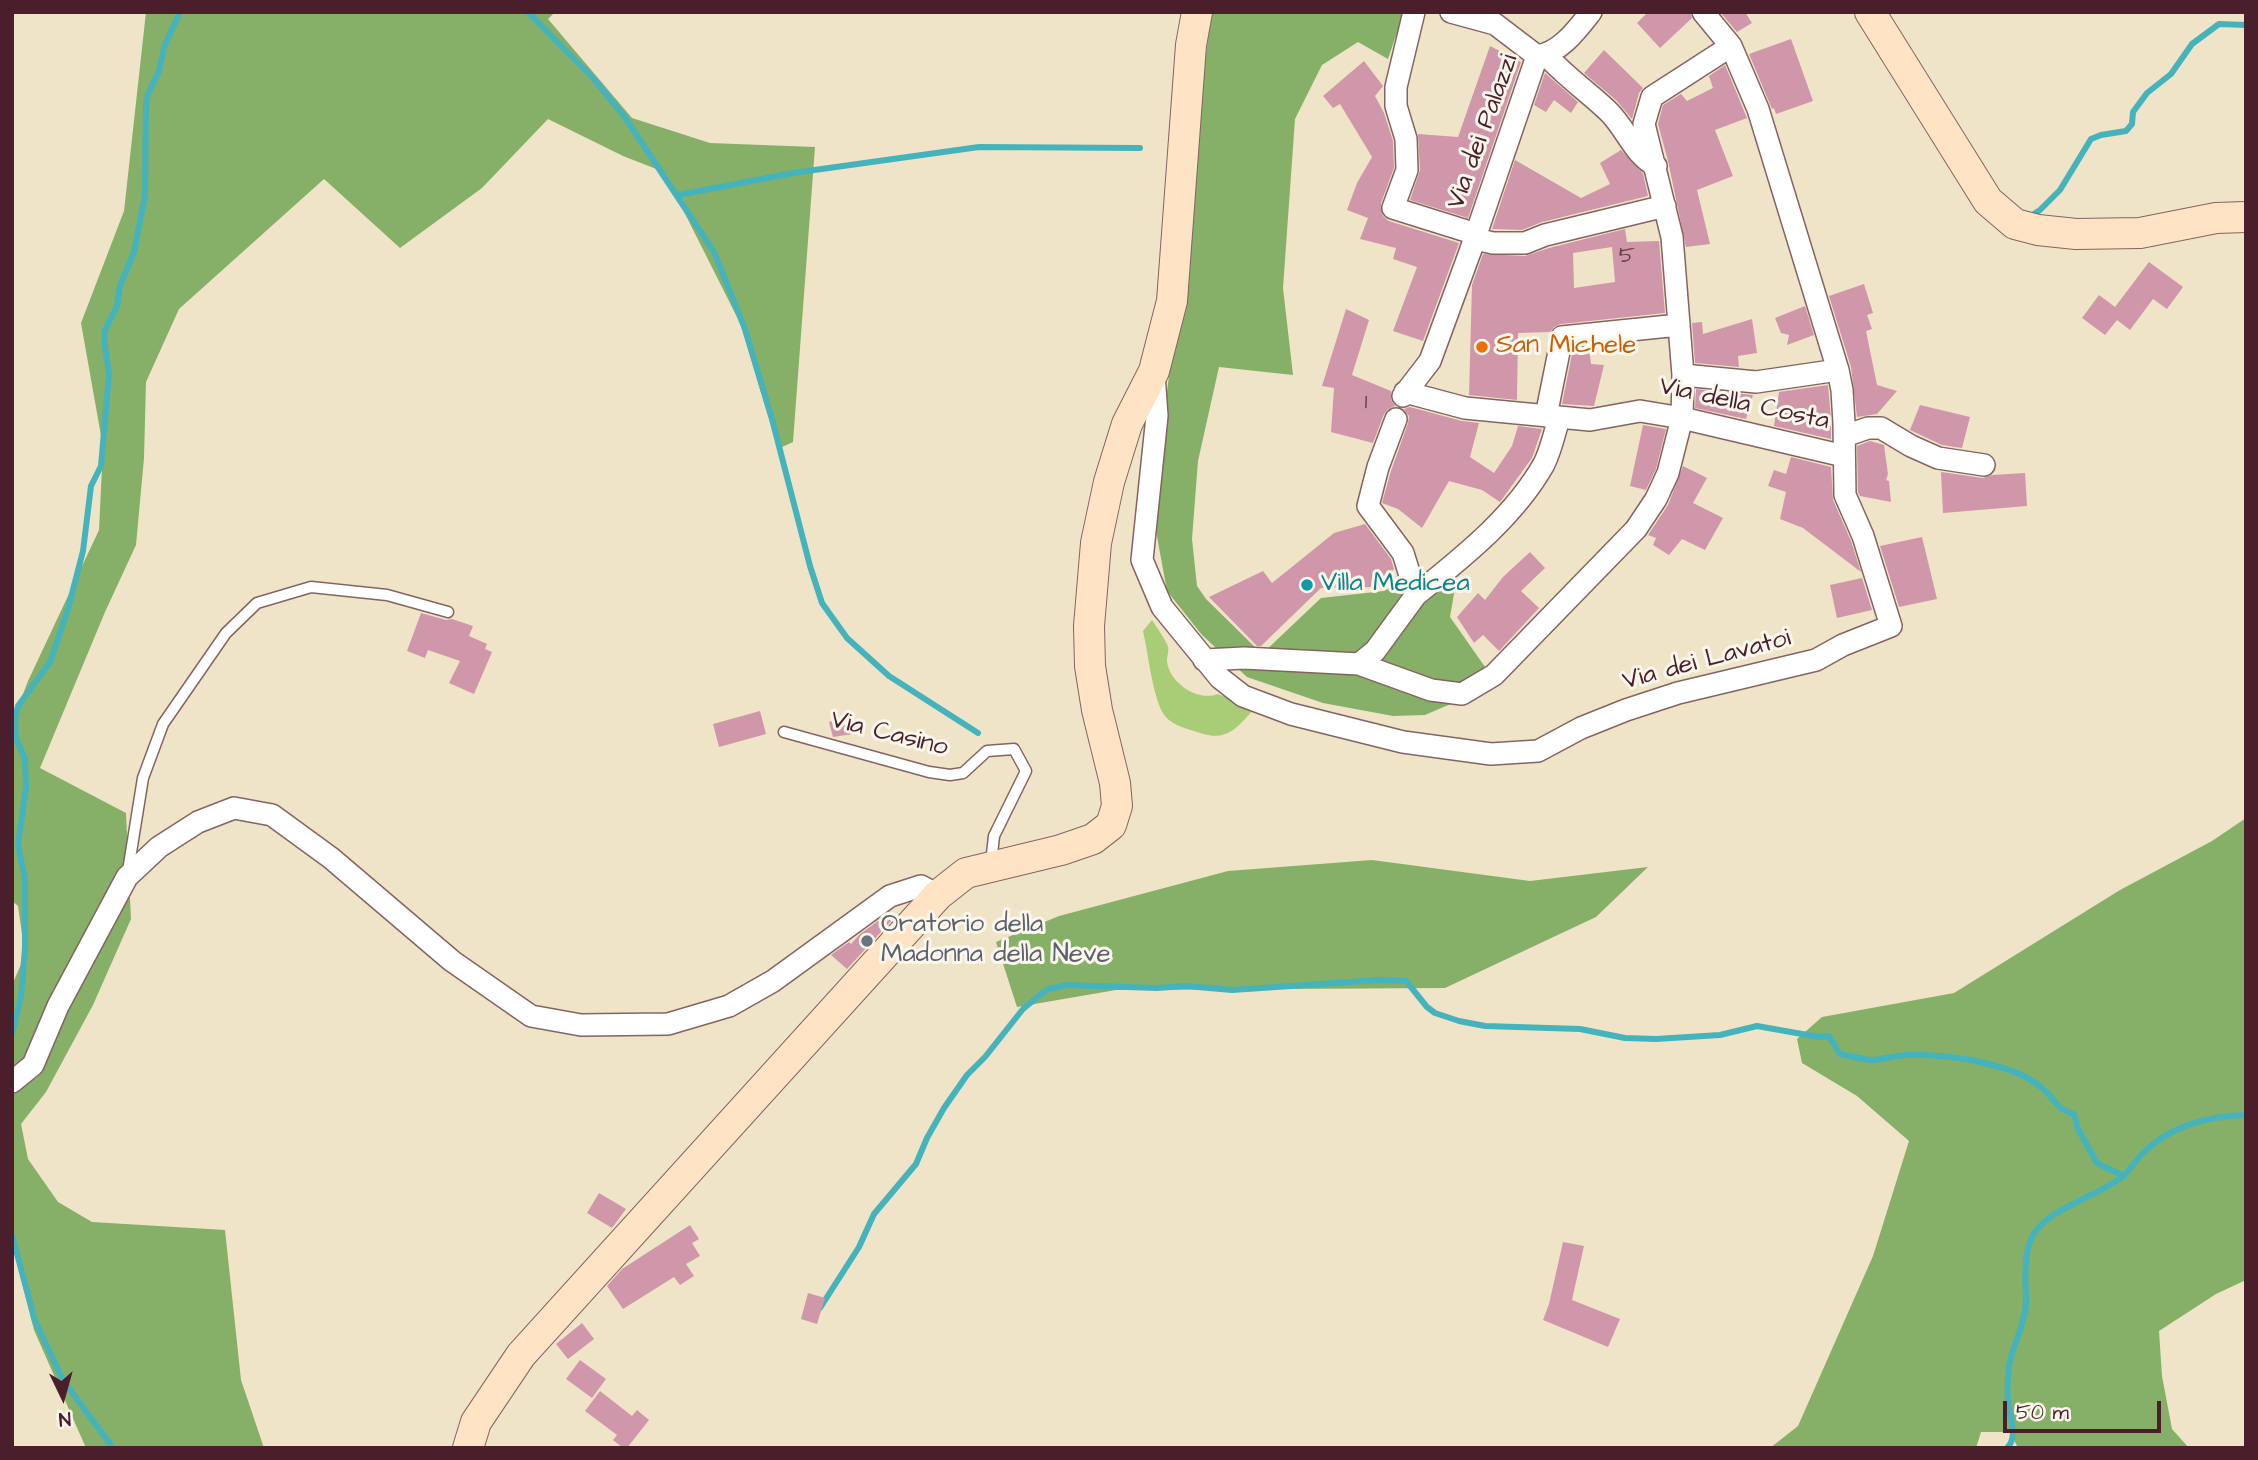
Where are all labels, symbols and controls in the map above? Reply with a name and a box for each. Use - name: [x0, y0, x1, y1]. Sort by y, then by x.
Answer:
- street label: Via dei Palazzi: [1442, 50, 1526, 214]
- house number: 5: [1619, 243, 1635, 271]
- place label: San Michele: [1496, 331, 1636, 363]
- marker: San Michele: [1474, 339, 1490, 355]
- street label: Via della Costa: [1656, 372, 1832, 438]
- house number: 1: [1365, 389, 1367, 417]
- place label: Villa Medicea: [1321, 569, 1470, 601]
- marker: Villa Medicea: [1299, 577, 1315, 593]
- street label: Via dei Lavatoi: [1620, 624, 1794, 698]
- street label: Via Casino: [827, 705, 951, 765]
- place label: Oratorio della Madonna della Neve: [881, 910, 1110, 972]
- marker: Oratorio della Madonna della Neve: [859, 933, 875, 949]
- north arrow: [28, 1362, 98, 1432]
- scale bar: [2006, 1386, 2164, 1430]
- text: 50 m: [2016, 1398, 2069, 1427]
- text: N: [58, 1404, 72, 1432]

